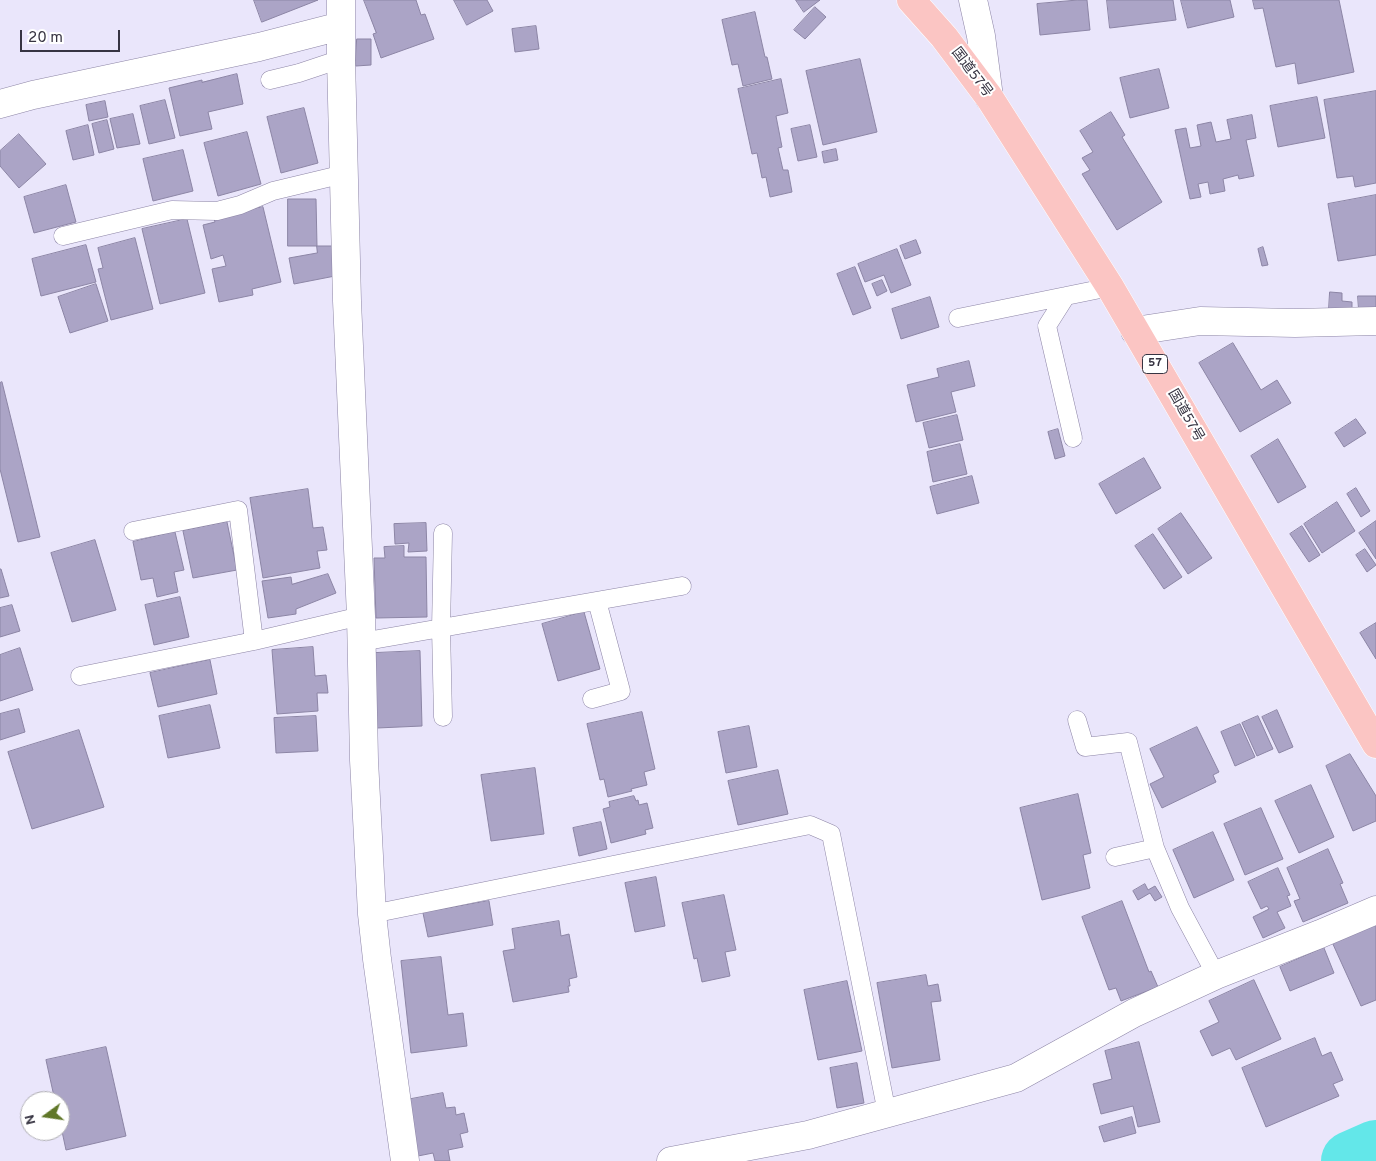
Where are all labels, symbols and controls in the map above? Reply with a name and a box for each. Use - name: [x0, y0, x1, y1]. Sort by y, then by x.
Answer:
- scale bar: [22, 20, 122, 52]
- text: 20 m: [28, 29, 63, 48]
- street label: 国道57号: [947, 45, 995, 101]
- road number: 57: [1142, 354, 1168, 374]
- street label: 国道57号: [1163, 387, 1207, 445]
- north arrow: [20, 1091, 70, 1141]
- text: N: [21, 1113, 40, 1126]

